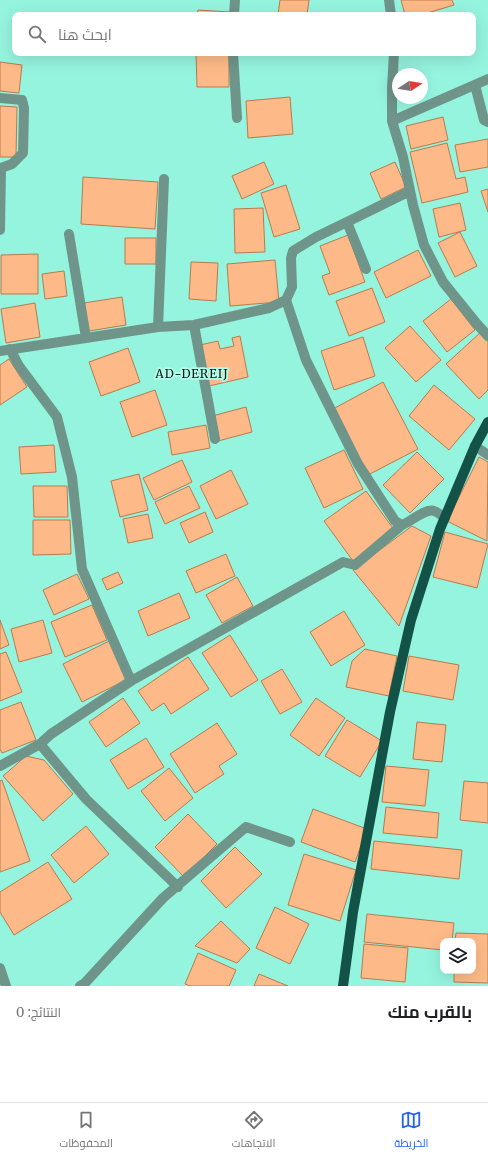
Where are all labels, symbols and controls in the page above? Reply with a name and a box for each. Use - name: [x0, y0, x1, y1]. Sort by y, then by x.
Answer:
- search box: [12, 12, 476, 56]
- icon: search: [26, 23, 48, 45]
- text: ابحث هنا: [58, 25, 112, 44]
- north arrow: [392, 68, 428, 104]
- district label: AD-DEREIJ: [154, 366, 229, 381]
- map controls: [440, 938, 476, 974]
- button: layers: [440, 938, 476, 974]
- text: بالقرب منك: [388, 1001, 472, 1023]
- text: النتائج: 0: [16, 1004, 61, 1021]
- tab: المحفوظات: [59, 1109, 113, 1153]
- tab: الاتجاهات: [232, 1109, 275, 1153]
- tab: الخريطة: [394, 1109, 429, 1153]

